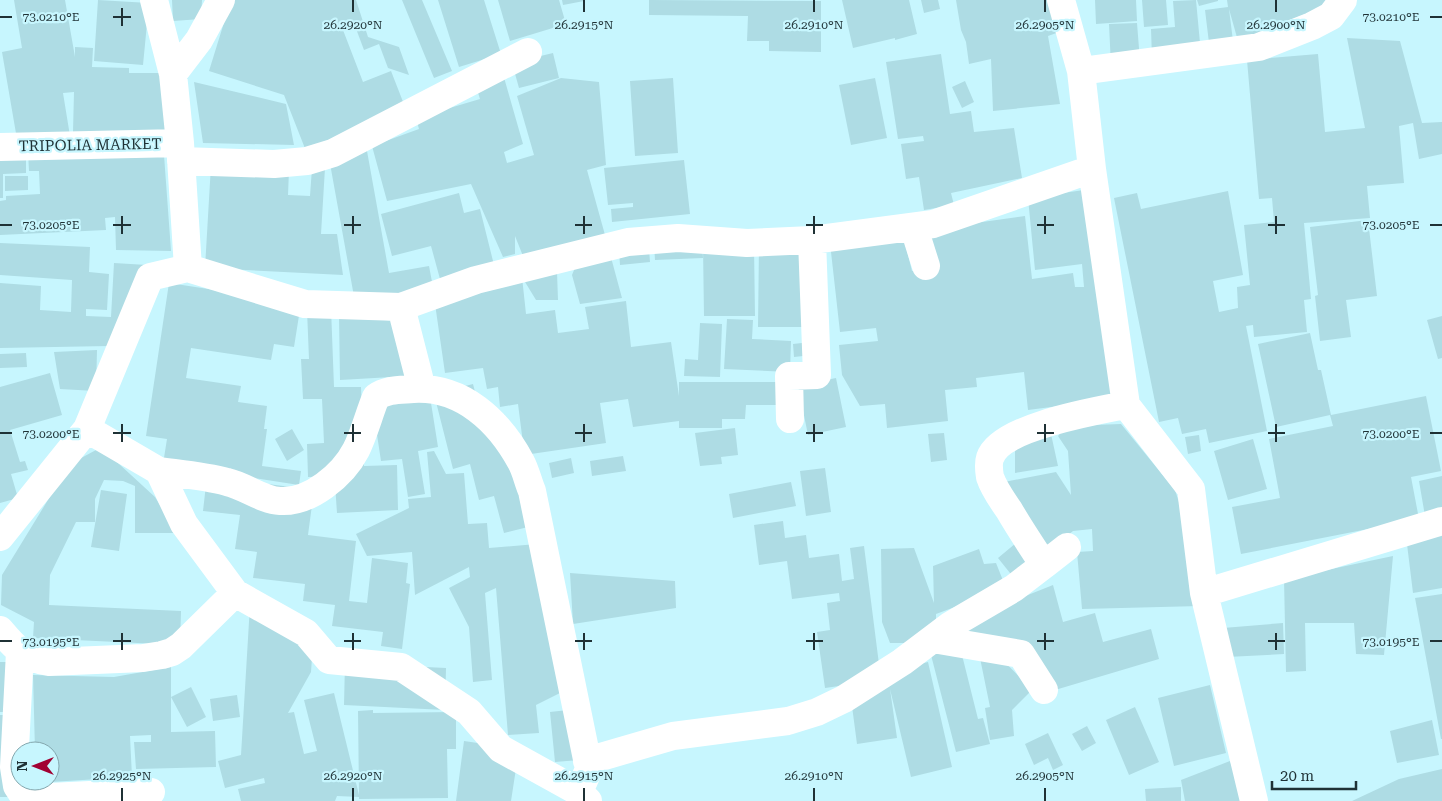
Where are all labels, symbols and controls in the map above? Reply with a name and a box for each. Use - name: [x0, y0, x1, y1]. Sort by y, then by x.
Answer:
- text: 73.0210°E: [23, 10, 79, 24]
- text: 73.0210°E: [1363, 10, 1419, 24]
- text: 26.2920°N: [324, 18, 383, 32]
- text: 26.2915°N: [555, 18, 614, 32]
- text: 26.2910°N: [785, 18, 844, 32]
- text: 26.2905°N: [1016, 18, 1075, 32]
- text: 26.2900°N: [1247, 18, 1306, 32]
- street label: TRIPOLIA MARKET: [18, 135, 162, 155]
- text: 73.0205°E: [23, 218, 79, 232]
- text: 73.0205°E: [1363, 218, 1419, 232]
- text: 73.0200°E: [23, 427, 79, 441]
- text: 73.0200°E: [1363, 427, 1419, 441]
- text: 73.0195°E: [23, 635, 79, 649]
- text: 73.0195°E: [1363, 635, 1419, 649]
- north arrow: [10, 741, 60, 791]
- scale bar: [1272, 758, 1356, 790]
- text: N: [14, 760, 30, 771]
- text: 20 m: [1280, 767, 1315, 785]
- text: 26.2925°N: [93, 769, 152, 783]
- text: 26.2920°N: [324, 769, 383, 783]
- text: 26.2915°N: [555, 769, 614, 783]
- text: 26.2910°N: [785, 769, 844, 783]
- text: 26.2905°N: [1016, 769, 1075, 783]

